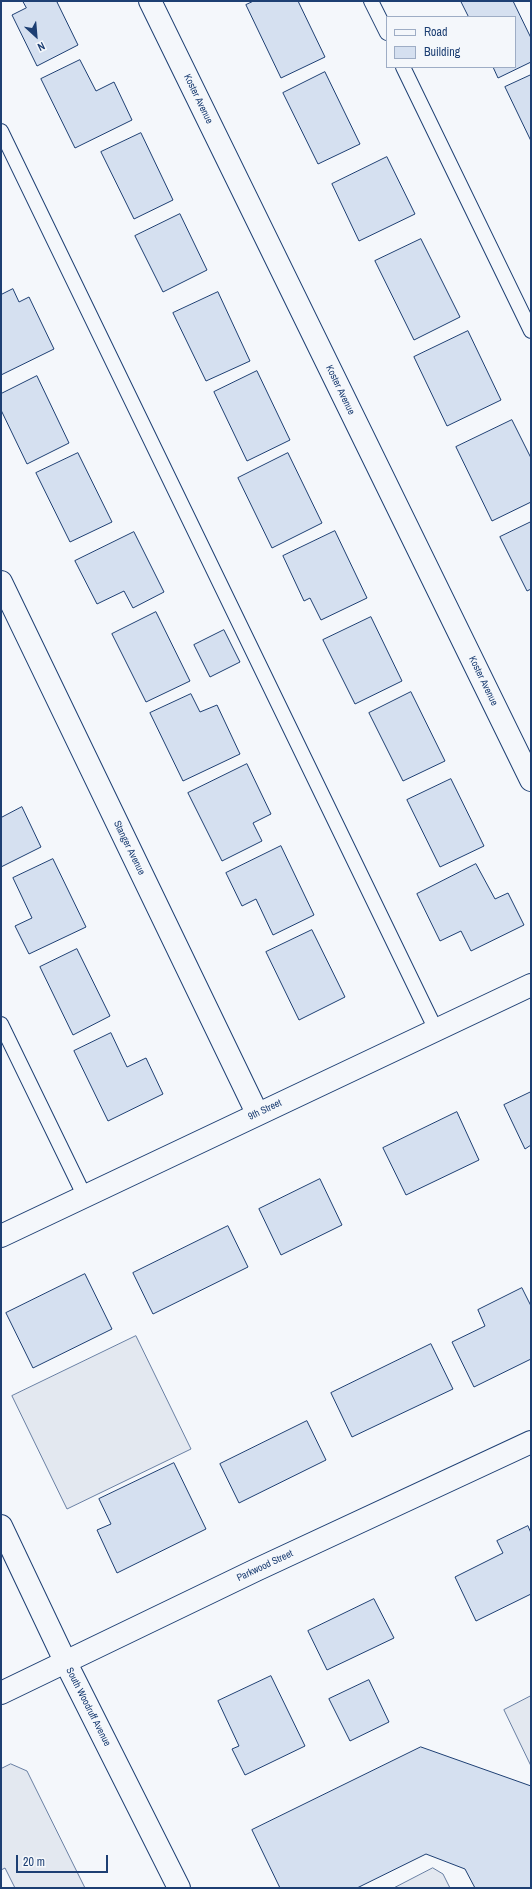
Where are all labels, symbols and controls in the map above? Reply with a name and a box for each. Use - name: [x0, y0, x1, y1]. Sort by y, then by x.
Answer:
- north arrow: [16, 16, 56, 56]
- legend: [386, 16, 516, 68]
- text: Road: [424, 24, 448, 40]
- text: N: [35, 39, 47, 55]
- text: Building: [424, 44, 460, 60]
- street label: Koster Avenue: [181, 72, 215, 126]
- street label: Koster Avenue: [323, 363, 357, 417]
- street label: Koster Avenue: [466, 654, 500, 708]
- street label: Stanger Avenue: [111, 819, 147, 877]
- street label: 9th Street: [246, 1097, 284, 1123]
- street label: Parkwood Street: [235, 1548, 295, 1584]
- street label: South Woodruff Avenue: [63, 1666, 113, 1748]
- scale bar: [18, 1847, 110, 1873]
- text: 20 m: [23, 1854, 45, 1870]

